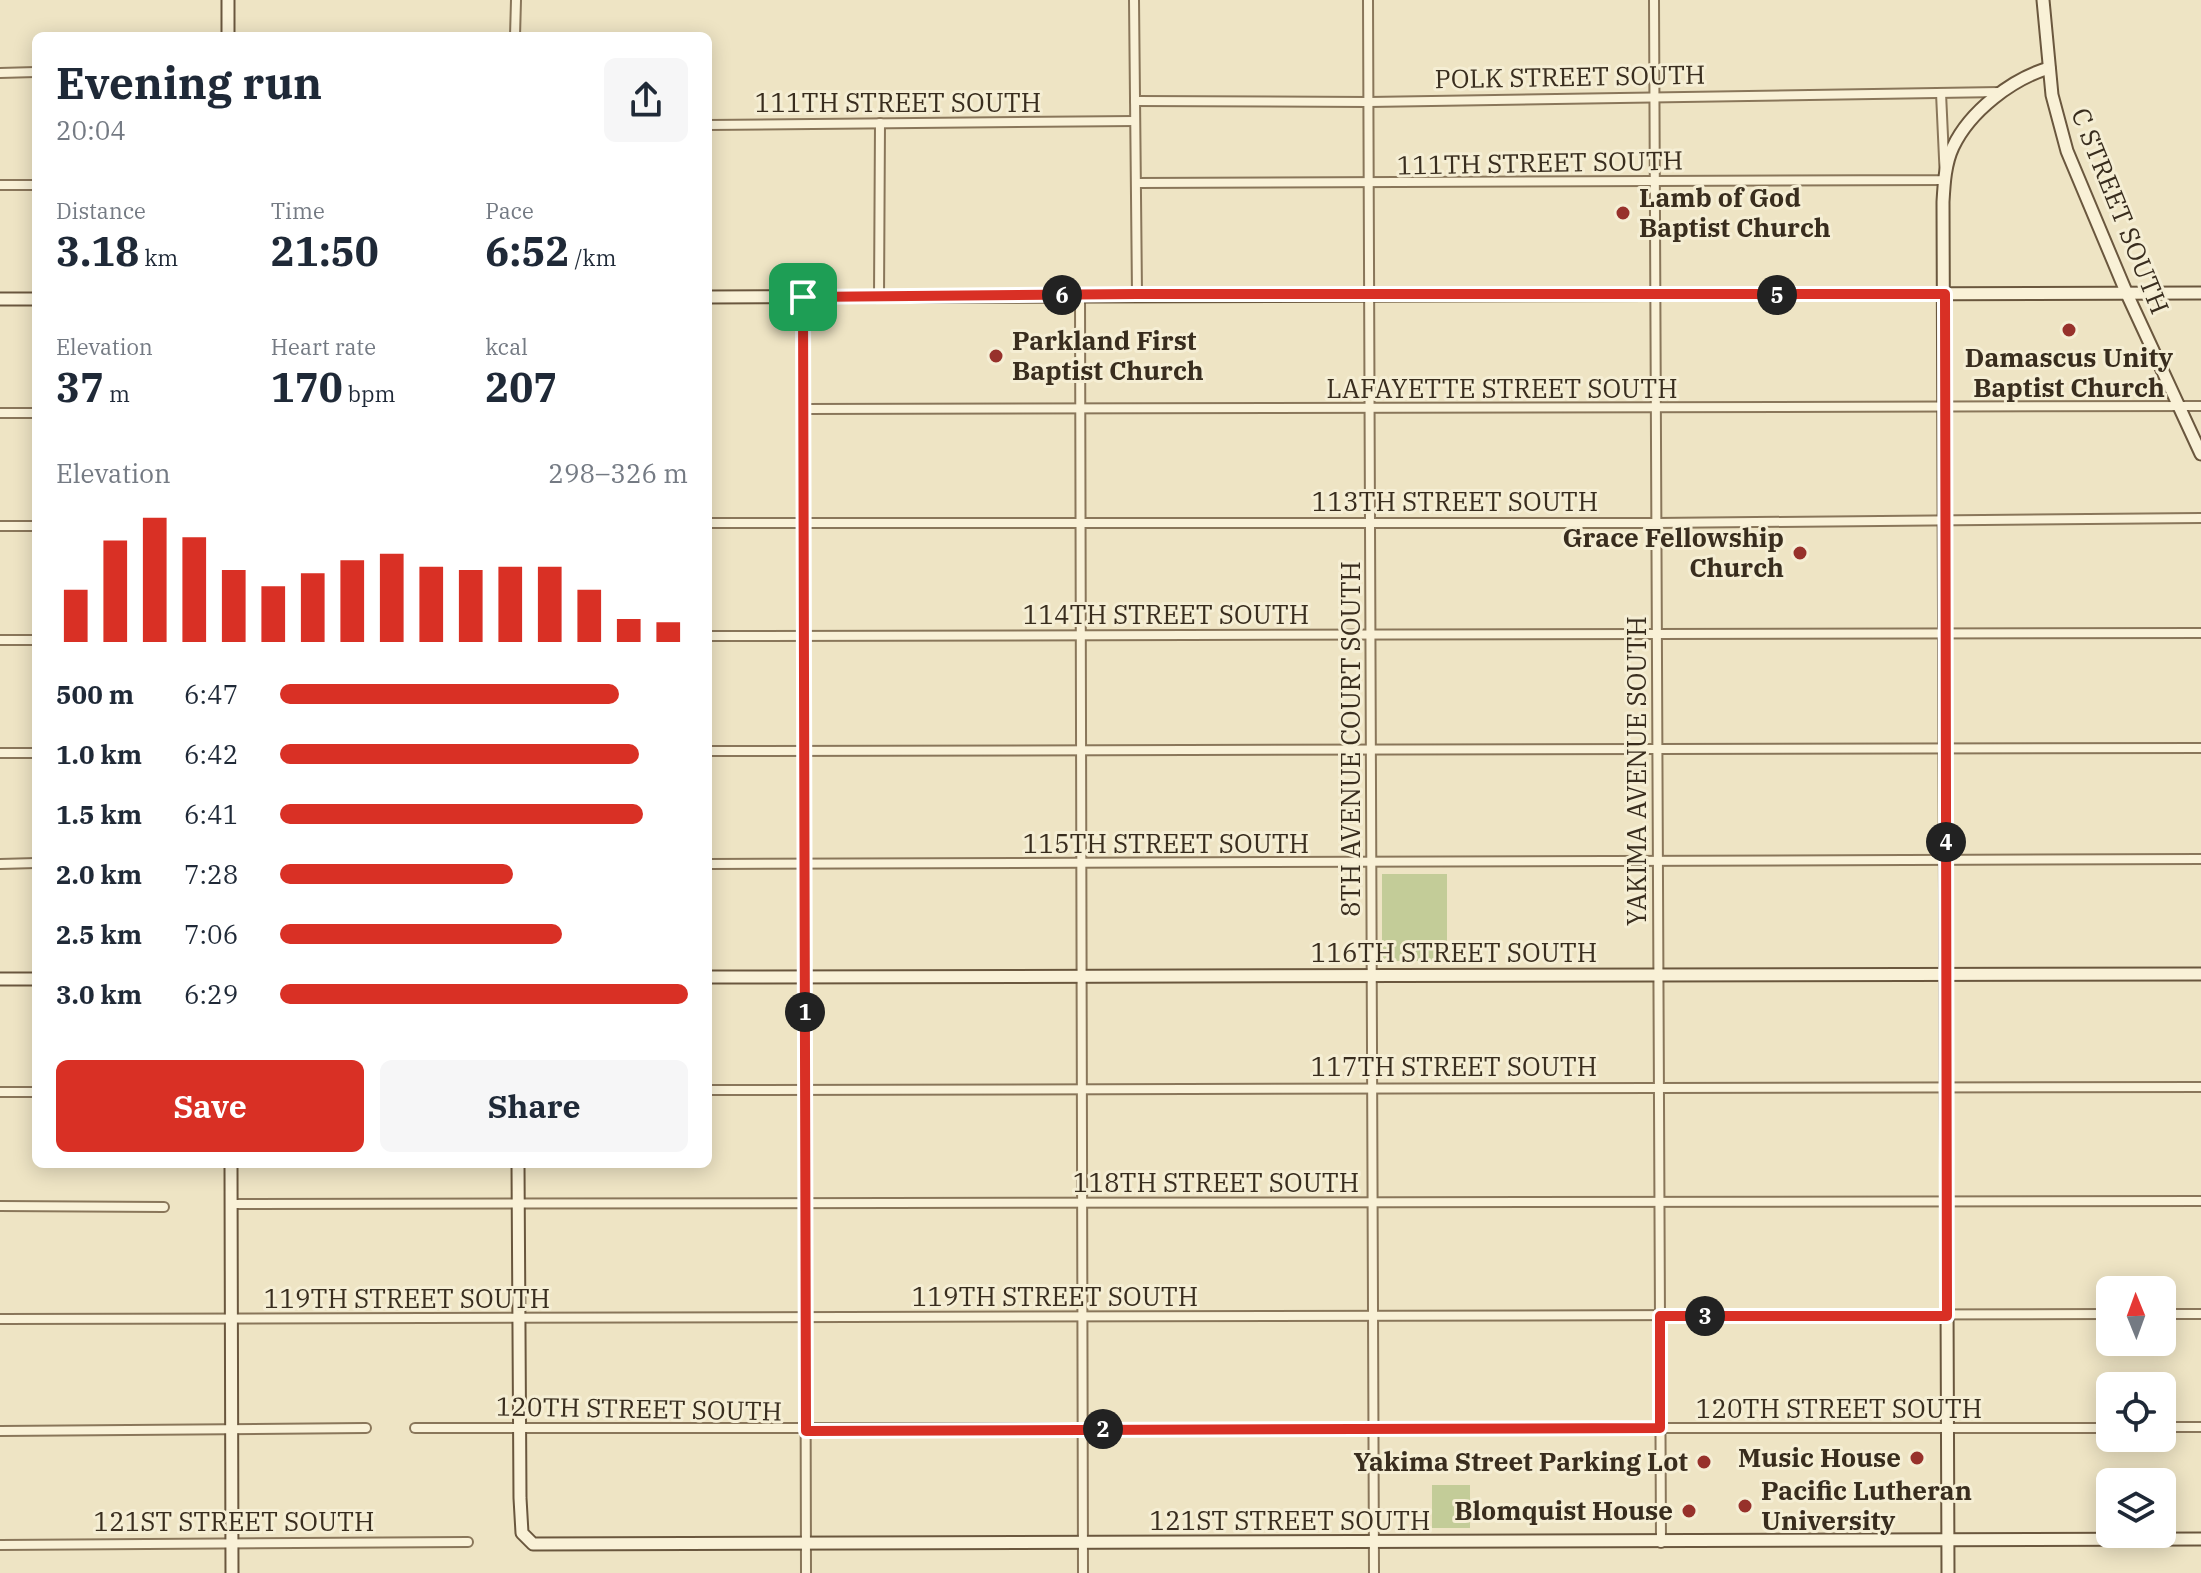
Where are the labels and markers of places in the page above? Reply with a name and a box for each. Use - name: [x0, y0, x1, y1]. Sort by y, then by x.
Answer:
- place label: Lamb of God Baptist Church: [1639, 180, 1831, 244]
- marker: Lamb of God Baptist Church: [1614, 204, 1632, 222]
- pin: [769, 263, 837, 331]
- pin: 6: [1042, 275, 1082, 315]
- pin: 5: [1757, 275, 1797, 315]
- marker: Damascus Unity Baptist Church: [2060, 321, 2078, 339]
- place label: Parkland First Baptist Church: [1012, 323, 1204, 387]
- place label: Damascus Unity Baptist Church: [1965, 340, 2173, 404]
- marker: Parkland First Baptist Church: [987, 347, 1005, 365]
- place label: Grace Fellowship Church: [1562, 520, 1784, 584]
- marker: Grace Fellowship Church: [1791, 544, 1809, 562]
- pin: 4: [1926, 822, 1966, 862]
- pin: 1: [785, 992, 825, 1032]
- pin: 3: [1685, 1296, 1725, 1336]
- pin: 2: [1083, 1409, 1123, 1449]
- place label: Music House: [1738, 1440, 1901, 1474]
- place label: Yakima Street Parking Lot: [1353, 1444, 1688, 1478]
- marker: Music House: [1908, 1449, 1926, 1467]
- marker: Yakima Street Parking Lot: [1695, 1453, 1713, 1471]
- place label: Pacific Lutheran University: [1761, 1473, 1972, 1537]
- place label: Blomquist House: [1454, 1493, 1673, 1527]
- marker: Pacific Lutheran University: [1736, 1497, 1754, 1515]
- marker: Blomquist House: [1680, 1502, 1698, 1520]

